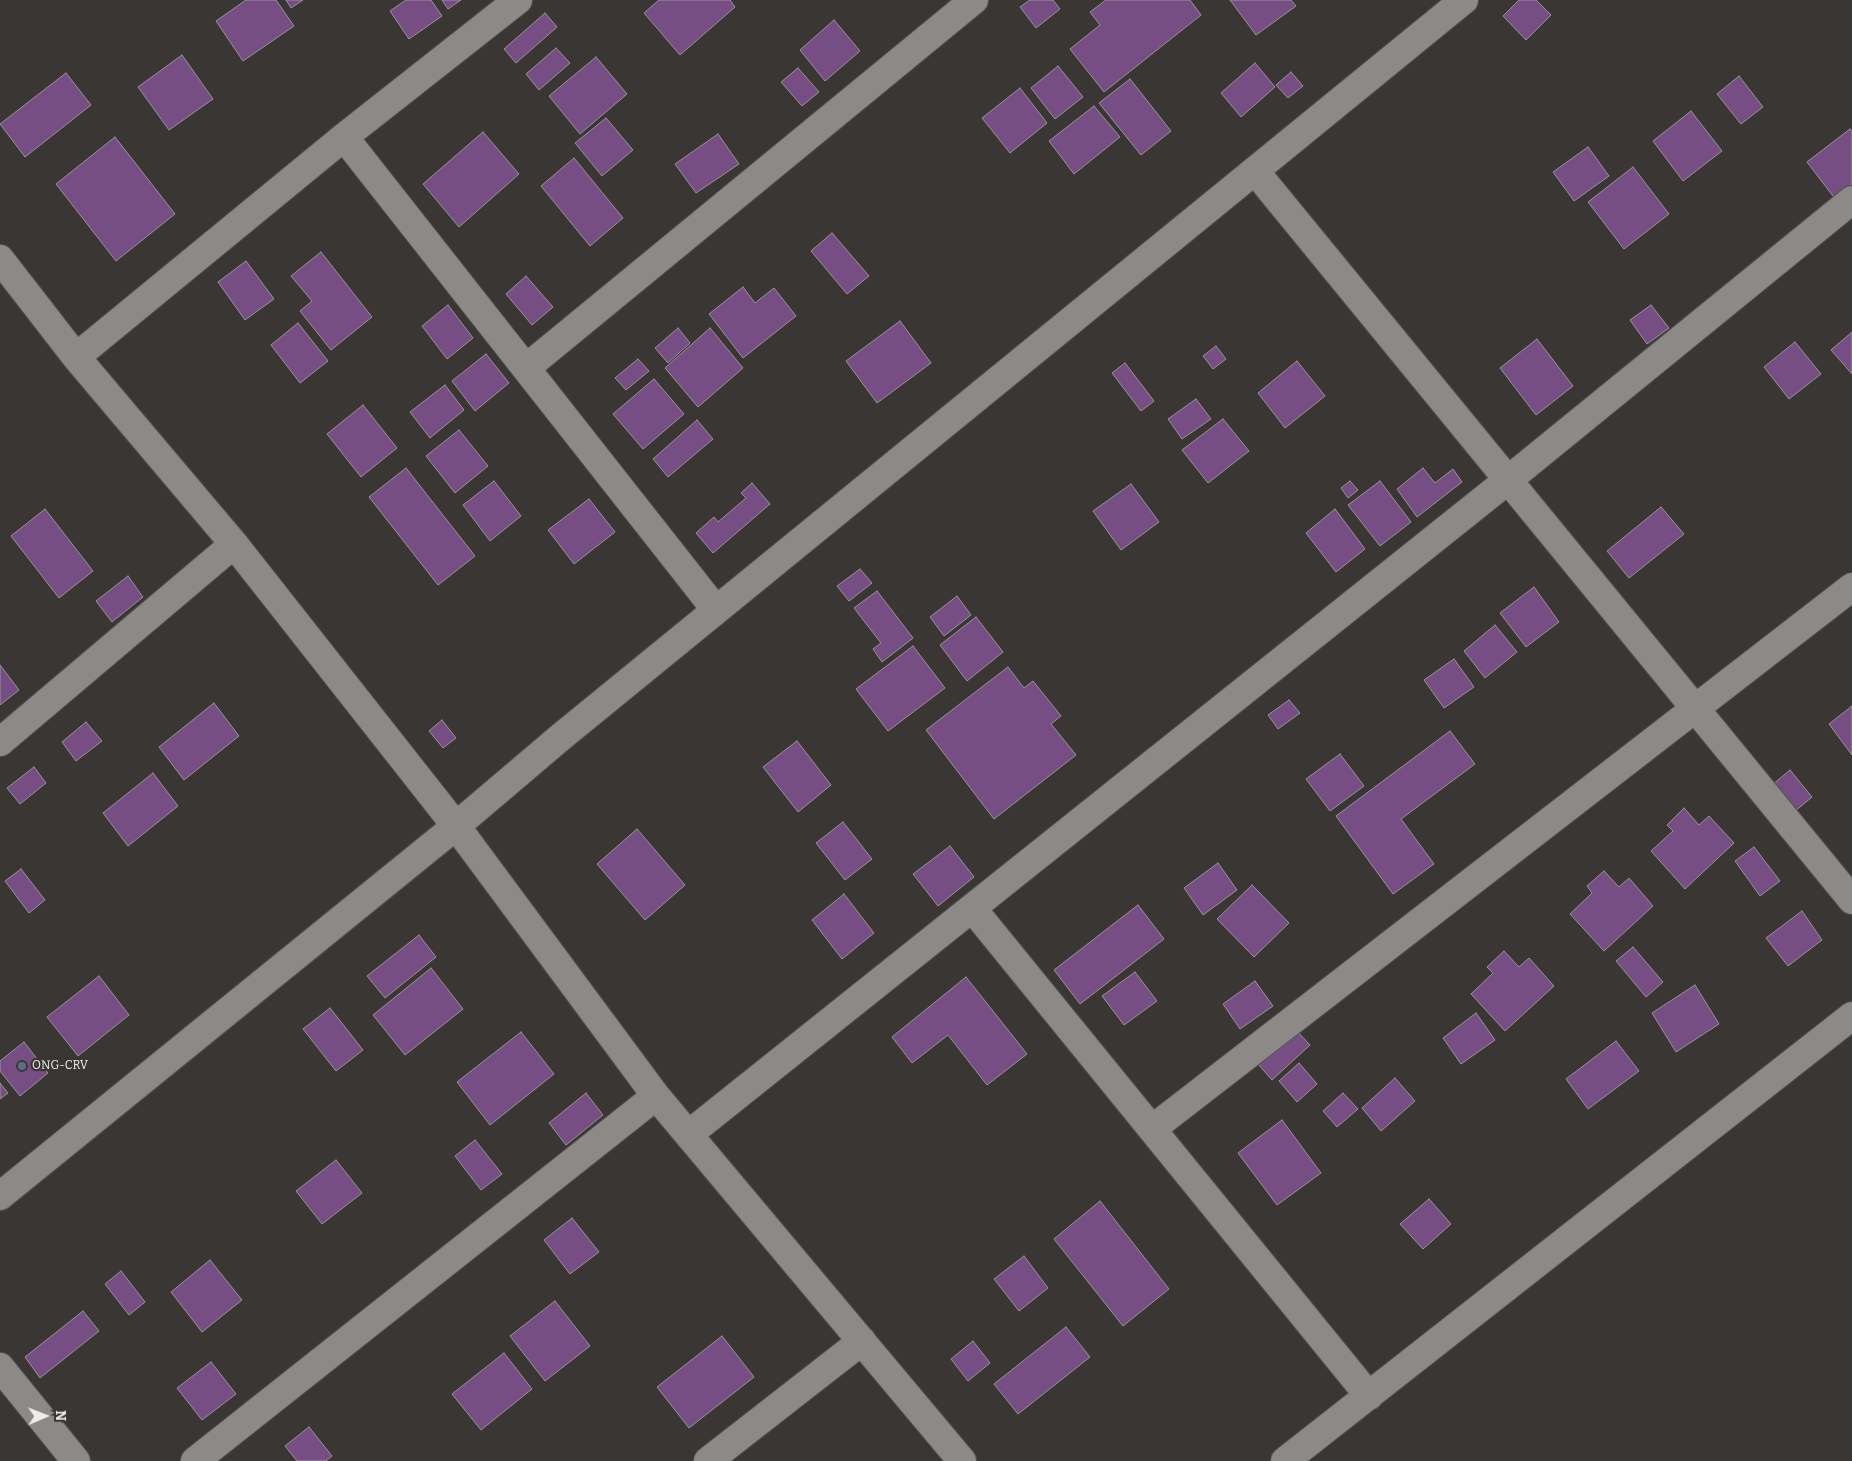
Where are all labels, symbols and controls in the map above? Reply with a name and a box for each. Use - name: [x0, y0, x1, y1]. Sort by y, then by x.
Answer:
- place label: ONG-CRV: [32, 1059, 88, 1073]
- marker: ONG-CRV: [16, 1060, 28, 1072]
- north arrow: [20, 1391, 70, 1441]
- text: N: [52, 1410, 69, 1421]

